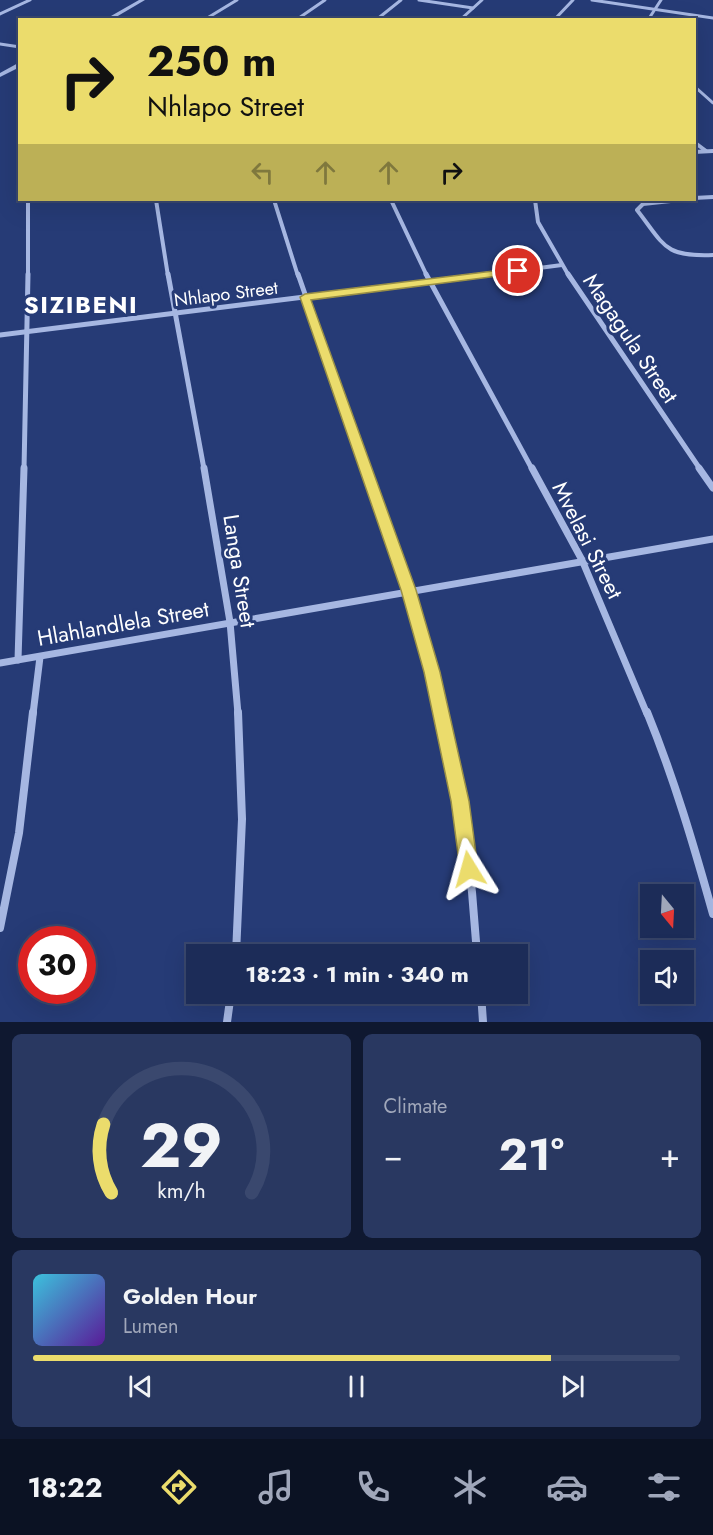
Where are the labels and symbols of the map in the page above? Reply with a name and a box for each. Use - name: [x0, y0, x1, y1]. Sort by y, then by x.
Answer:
- pin: [492, 245, 543, 296]
- street label: Magagula Street: [576, 267, 687, 410]
- street label: Nhlapo Street: [172, 275, 280, 313]
- district label: SIZIBENI: [24, 287, 138, 322]
- street label: Mvelasi Street: [545, 476, 632, 605]
- street label: Langa Street: [215, 512, 265, 631]
- street label: Hlahlandlela Street: [35, 592, 212, 654]
- position arrow: [437, 837, 501, 901]
- north arrow: [640, 884, 694, 938]
- speed limit sign: 30: [18, 926, 96, 1004]

